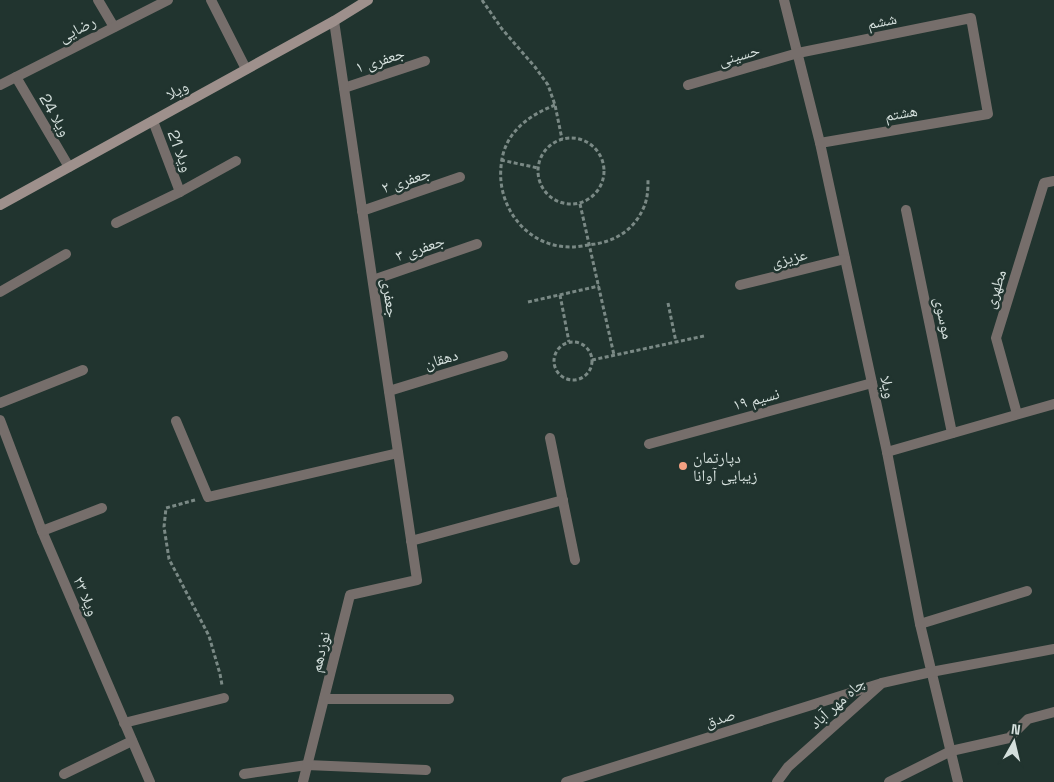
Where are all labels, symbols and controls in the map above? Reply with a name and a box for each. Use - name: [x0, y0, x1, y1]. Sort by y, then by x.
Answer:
- street label: ششم: [865, 8, 899, 34]
- street label: رضایی: [55, 11, 99, 47]
- street label: حسینی: [716, 39, 762, 71]
- street label: جعفری ۱: [353, 42, 407, 78]
- street label: ویلا: [162, 75, 192, 105]
- street label: ویلا 24: [34, 90, 76, 140]
- street label: هشتم: [883, 100, 919, 126]
- street label: ویلا 21: [162, 127, 198, 175]
- street label: جعفری ۲: [379, 162, 433, 198]
- street label: جعفری ۳: [393, 230, 447, 266]
- street label: عزیزی: [769, 243, 809, 273]
- street label: مطهری: [979, 267, 1011, 311]
- street label: جعفری: [377, 277, 403, 319]
- street label: موسوی: [929, 295, 959, 341]
- street label: دهقان: [421, 344, 461, 374]
- street label: ویلا: [875, 374, 901, 400]
- street label: نسیم ۱۹: [730, 383, 782, 415]
- place label: دپارتمان زیبایی آوانا: [693, 447, 758, 486]
- marker: دپارتمان زیبایی آوانا: [677, 460, 689, 472]
- street label: ویلا ۲۳: [68, 573, 104, 619]
- street label: نوزدهم: [305, 629, 335, 675]
- street label: چاه مهر آباد: [805, 673, 869, 733]
- street label: صدق: [702, 703, 738, 733]
- north arrow: [989, 717, 1039, 767]
- text: N: [1010, 720, 1022, 739]

